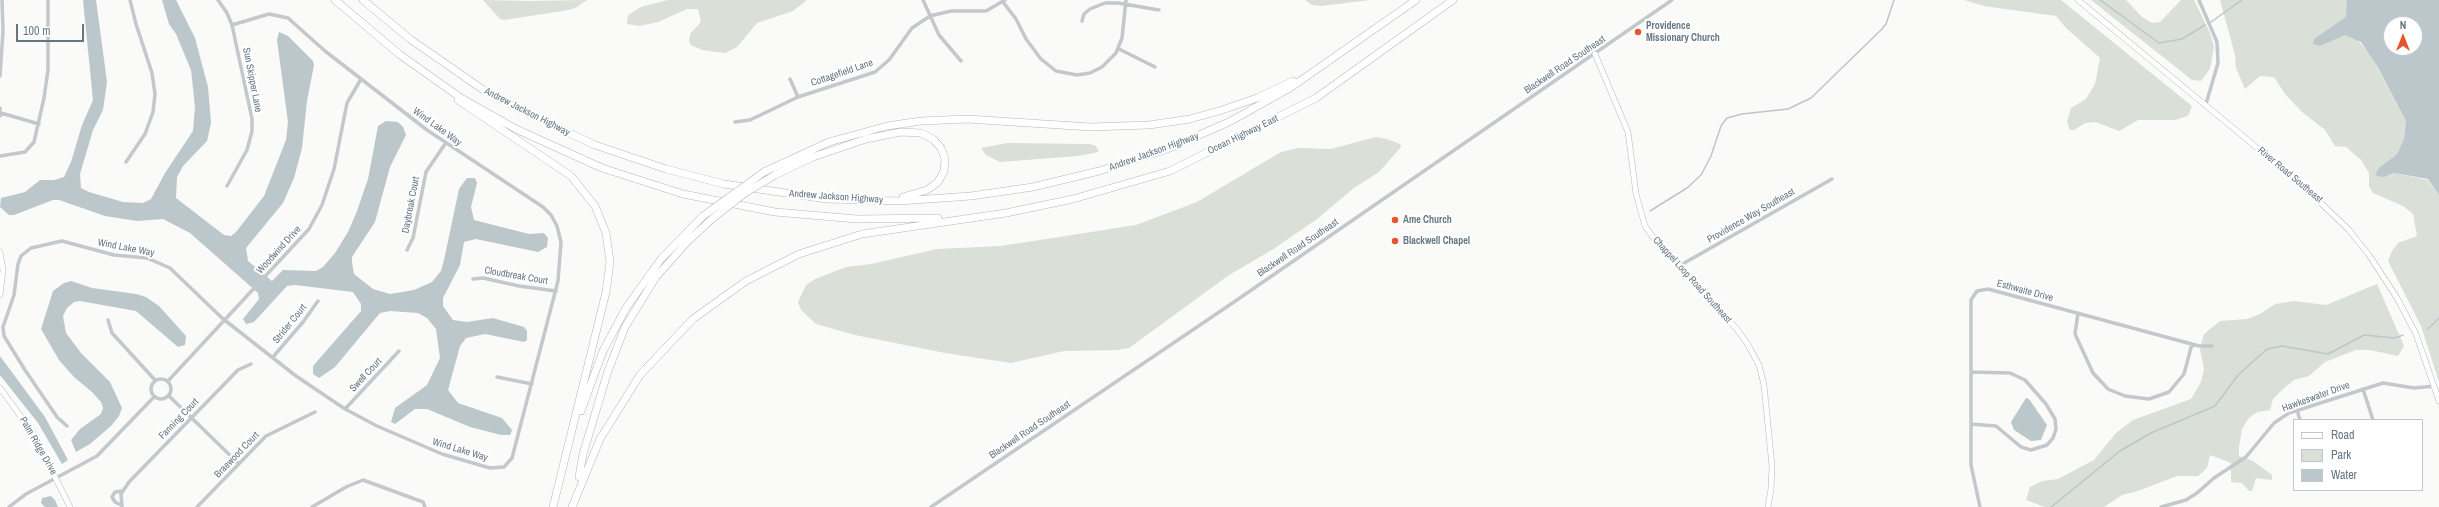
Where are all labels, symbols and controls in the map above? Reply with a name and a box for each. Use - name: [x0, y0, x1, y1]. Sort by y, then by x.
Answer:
- scale bar: [18, 16, 86, 42]
- north arrow: [2383, 16, 2423, 56]
- text: N: [2400, 18, 2406, 32]
- place label: Providence Missionary Church: [1646, 20, 1720, 44]
- text: 100 m: [23, 23, 50, 39]
- marker: Providence Missionary Church: [1633, 27, 1643, 37]
- street label: Blackwell Road Southeast: [1522, 33, 1608, 97]
- street label: Sun Skipper Lane: [240, 47, 264, 113]
- street label: Cottagefield Lane: [809, 57, 875, 89]
- street label: Andrew Jackson Highway: [482, 85, 572, 139]
- street label: Wind Lake Way: [410, 105, 464, 149]
- street label: Ocean Highway East: [1206, 113, 1280, 157]
- street label: Andrew Jackson Highway: [1108, 130, 1200, 174]
- street label: River Road Southeast: [2255, 144, 2325, 206]
- street label: Daybreak Court: [400, 176, 422, 234]
- street label: Providence Way Southeast: [1705, 186, 1797, 246]
- street label: Andrew Jackson Highway: [789, 188, 883, 206]
- place label: Ame Church: [1403, 214, 1452, 226]
- marker: Ame Church: [1390, 215, 1400, 225]
- street label: Blackwell Road Southeast: [1255, 216, 1341, 280]
- street label: Woodwind Drive: [254, 224, 304, 276]
- street label: Chappel Loop Road Southeast: [1650, 234, 1734, 326]
- place label: Blackwell Chapel: [1403, 235, 1470, 247]
- marker: Blackwell Chapel: [1390, 236, 1400, 246]
- street label: Wind Lake Way: [97, 237, 155, 259]
- street label: Cloudbreak Court: [483, 265, 549, 287]
- street label: Esthwaite Drive: [1995, 278, 2055, 304]
- street label: Strider Court: [271, 302, 309, 346]
- street label: Swell Court: [347, 356, 385, 394]
- street label: Hawkeswater Drive: [2281, 379, 2351, 415]
- street label: Fanning Court: [157, 396, 201, 442]
- street label: Blackwell Road Southeast: [987, 398, 1073, 462]
- street label: Palm Ridge Drive: [17, 415, 59, 477]
- legend: [2293, 419, 2423, 491]
- text: Road: [2331, 427, 2355, 443]
- street label: Braewood Court: [212, 430, 262, 480]
- street label: Wind Lake Way: [431, 436, 489, 464]
- text: Park: [2331, 447, 2351, 463]
- text: Water: [2331, 467, 2357, 483]

